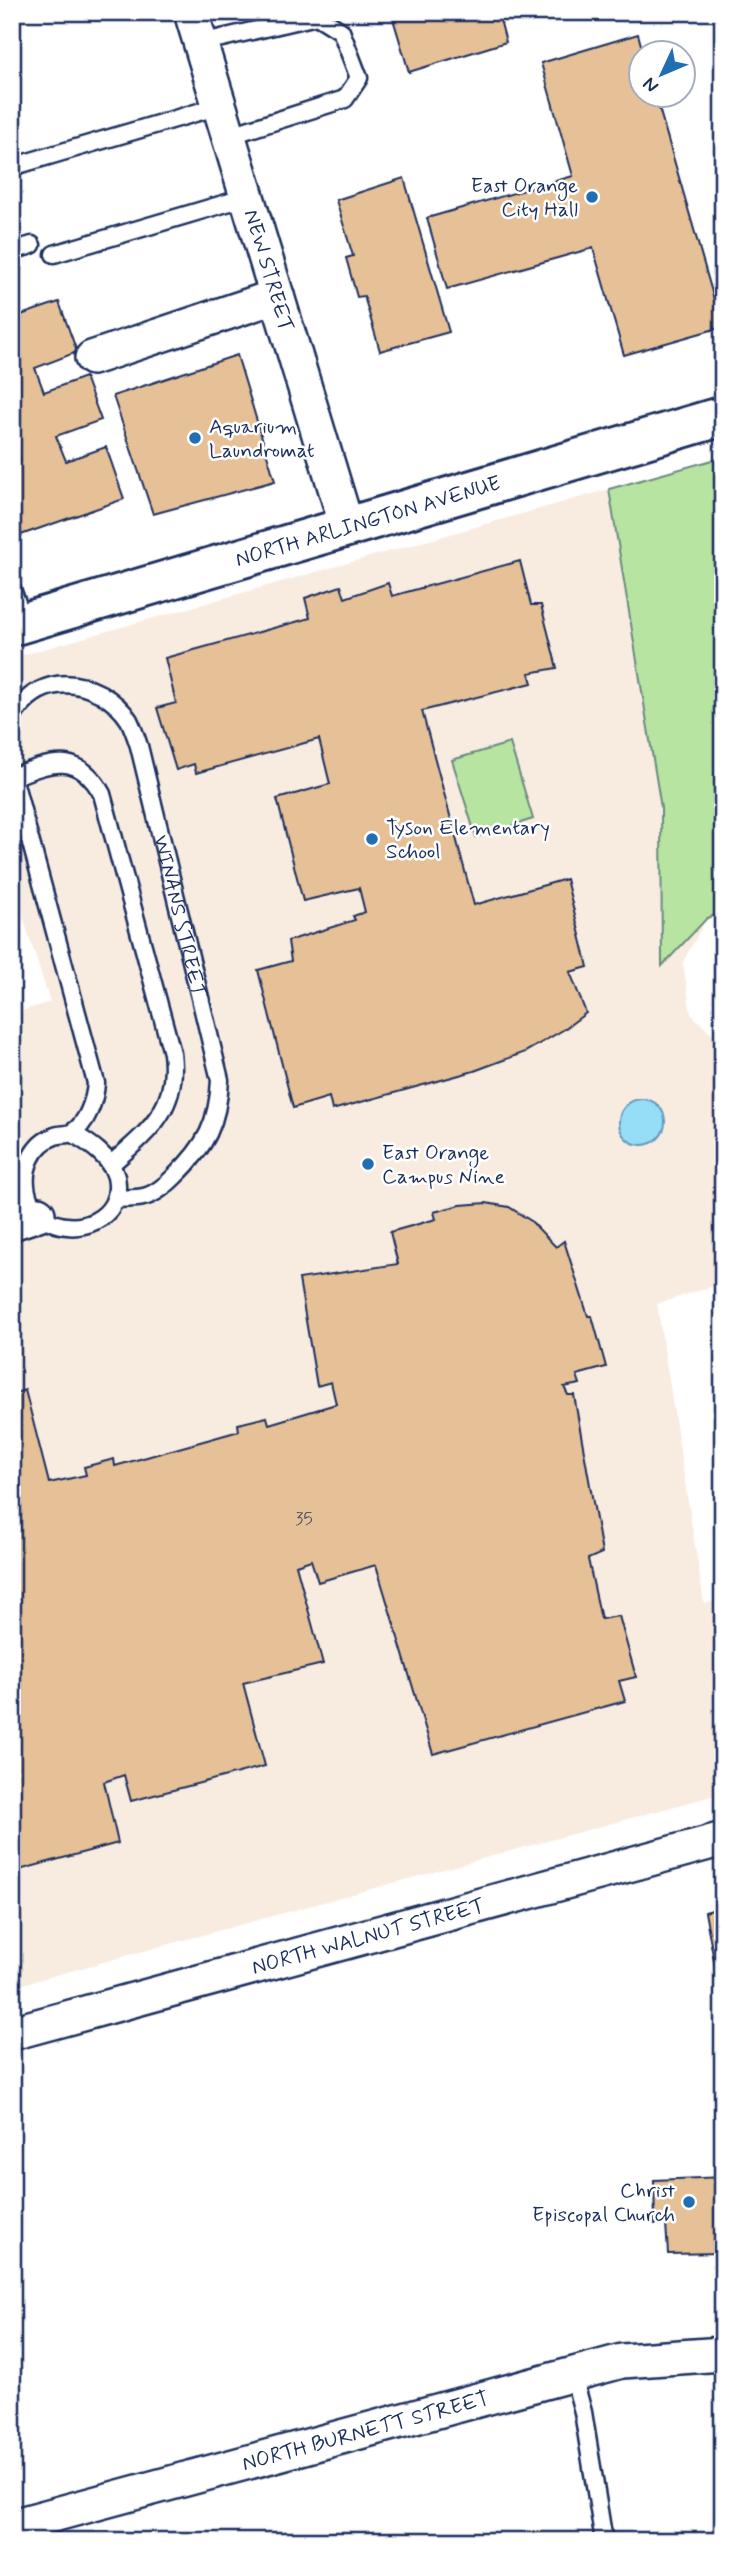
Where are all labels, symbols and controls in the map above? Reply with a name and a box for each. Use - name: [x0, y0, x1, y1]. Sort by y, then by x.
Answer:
- north arrow: [626, 38, 696, 108]
- text: N: [637, 72, 664, 98]
- place label: East Orange City Hall: [471, 172, 578, 224]
- marker: East Orange City Hall: [584, 189, 600, 205]
- street label: NEW STREET: [237, 206, 300, 335]
- place label: Aquarium Laundromat: [209, 413, 315, 465]
- marker: Aquarium Laundromat: [187, 430, 203, 446]
- street label: NORTH ARLINGTON AVENUE: [232, 469, 504, 574]
- place label: Tyson Elementary School: [386, 814, 550, 866]
- marker: Tyson Elementary School: [364, 831, 380, 847]
- street label: WINANS STREET: [146, 832, 213, 1001]
- place label: East Orange Campus Nine: [382, 1139, 505, 1191]
- marker: East Orange Campus Nine: [360, 1156, 376, 1172]
- house number: 35: [295, 1507, 313, 1531]
- street label: NORTH WALNUT STREET: [249, 1892, 488, 1982]
- place label: Christ Episcopal Church: [532, 2177, 675, 2229]
- marker: Christ Episcopal Church: [681, 2194, 697, 2210]
- street label: NORTH BURNETT STREET: [239, 2385, 492, 2478]

